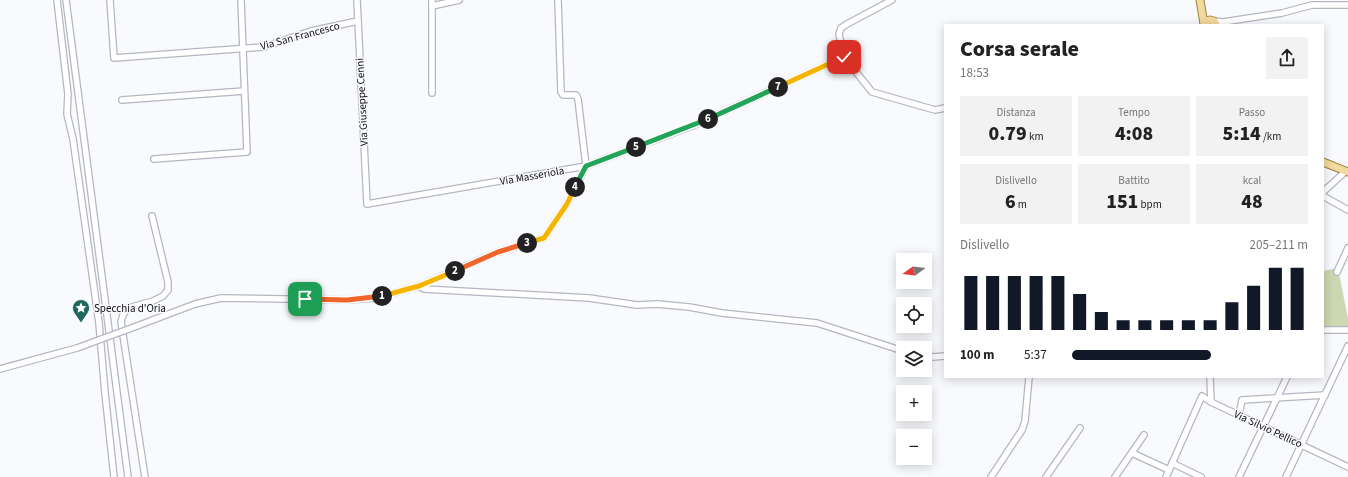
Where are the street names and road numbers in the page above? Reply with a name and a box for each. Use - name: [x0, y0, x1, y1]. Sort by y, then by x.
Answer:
- street label: Via San Francesco: [259, 18, 341, 54]
- street label: Via Giuseppe Cenni: [352, 58, 372, 146]
- street label: Via Masseriola: [499, 163, 565, 189]
- street label: Via Silvio Pellico: [1231, 407, 1305, 451]

